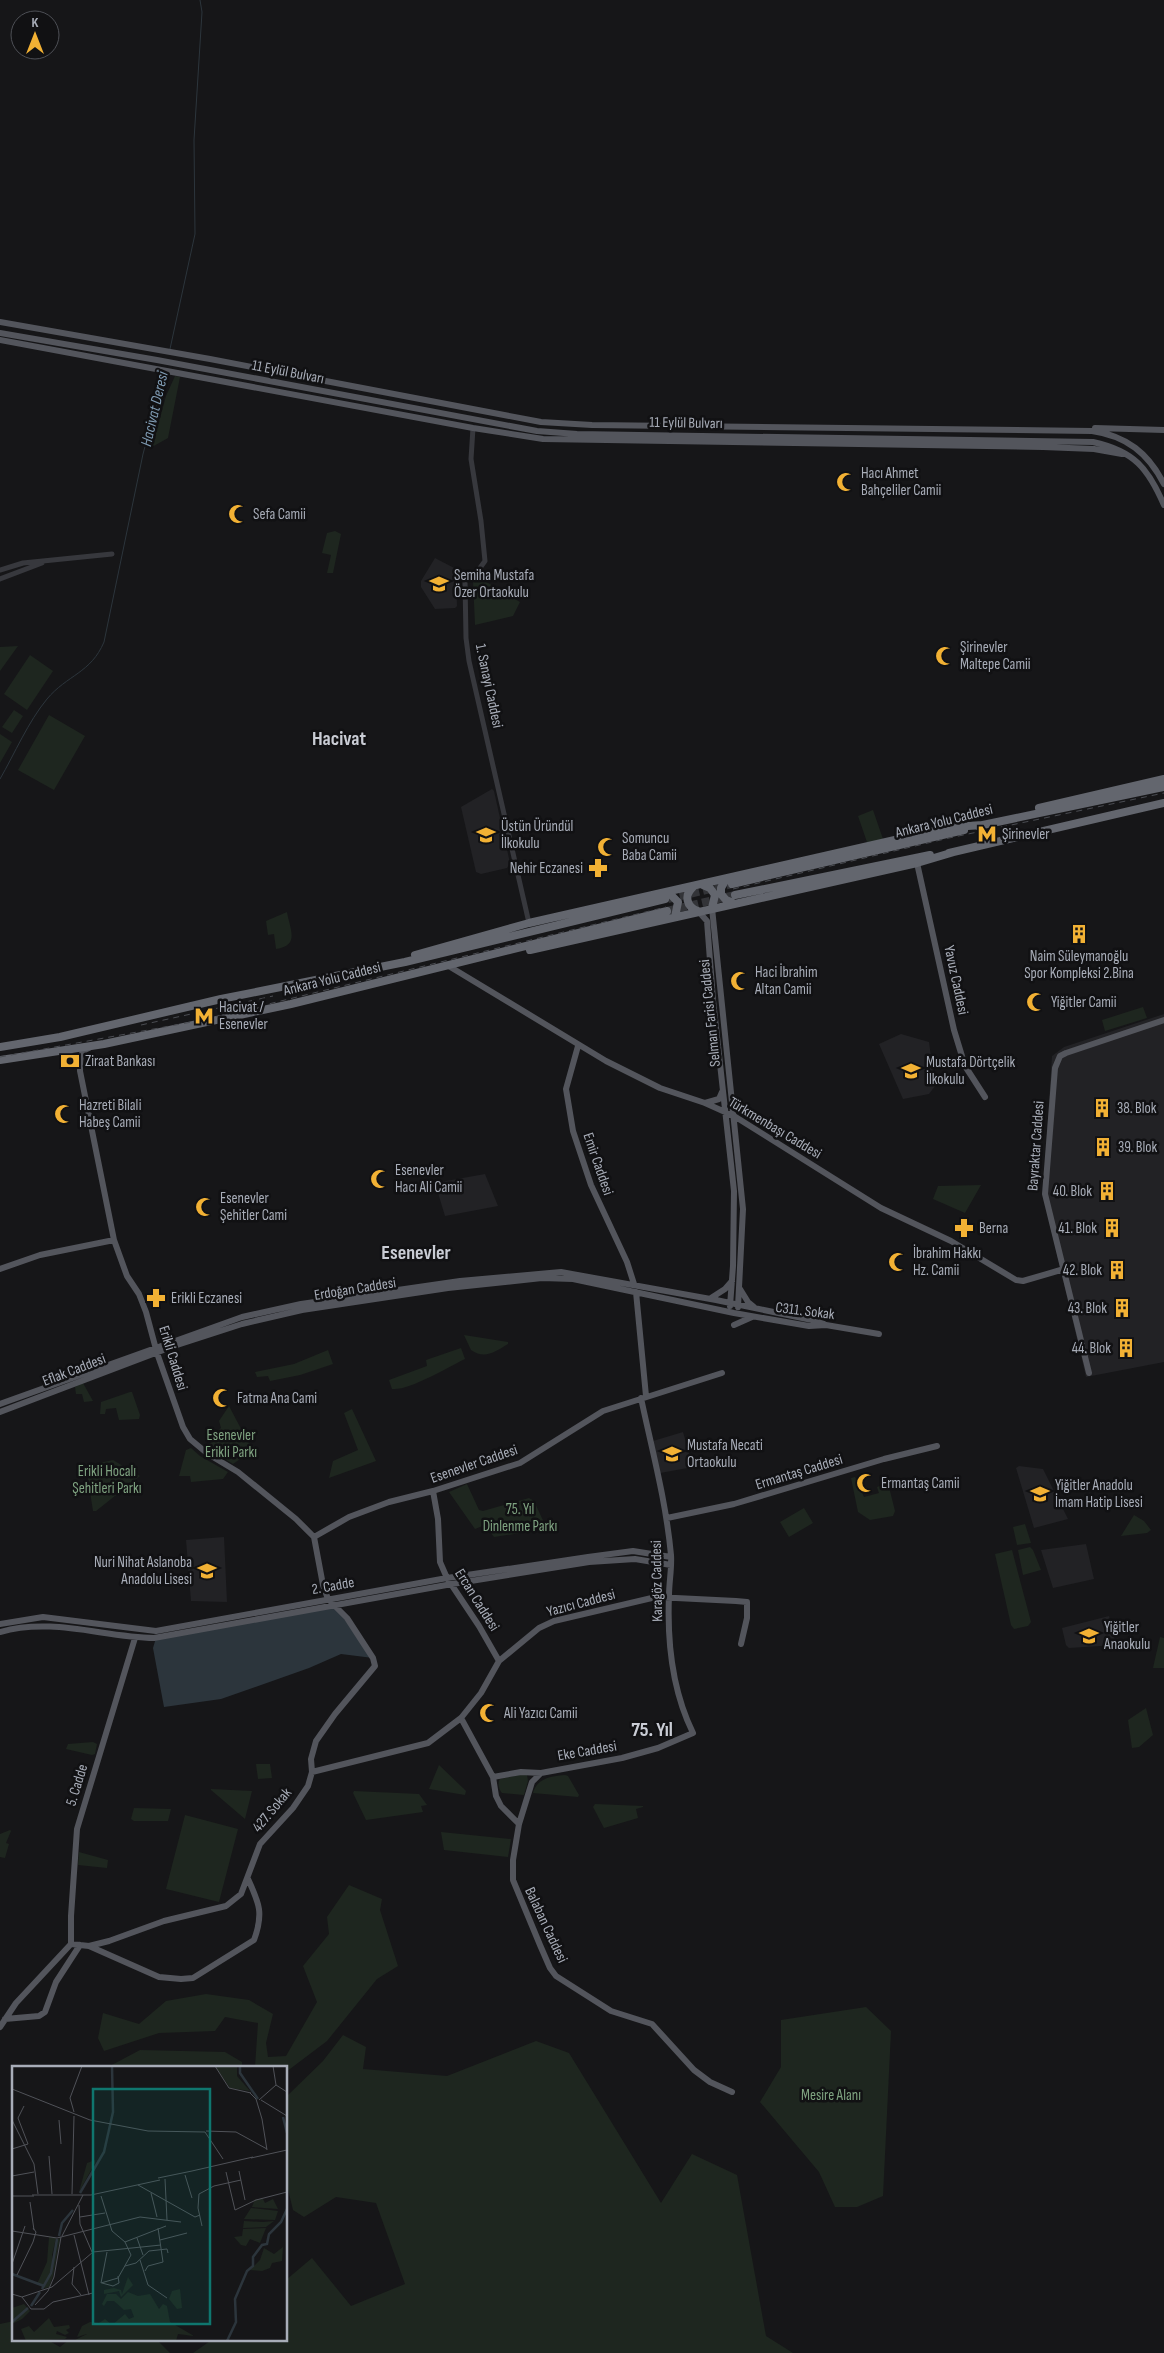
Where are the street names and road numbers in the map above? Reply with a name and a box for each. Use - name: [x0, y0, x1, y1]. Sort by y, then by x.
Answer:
- street label: 11 Eylül Bulvarı: [250, 356, 326, 388]
- street label: 11 Eylül Bulvarı: [649, 413, 723, 433]
- street label: 1. Sanayi Caddesi: [471, 642, 507, 730]
- street label: Ankara Yolu Caddesi: [892, 800, 995, 842]
- street label: Yavuz Caddesi: [939, 943, 973, 1017]
- street label: Ankara Yolu Caddesi: [280, 958, 383, 1000]
- street label: Selman Farisi Caddesi: [695, 958, 725, 1068]
- street label: Türkmenbaşı Caddesi: [725, 1093, 825, 1163]
- street label: Bayraktar Caddesi: [1023, 1100, 1049, 1192]
- street label: Emir Caddesi: [578, 1130, 618, 1198]
- street label: Erdoğan Caddesi: [313, 1273, 397, 1305]
- street label: C311. Sokak: [774, 1298, 836, 1324]
- street label: Erikli Caddesi: [154, 1323, 192, 1393]
- street label: Eflak Caddesi: [40, 1349, 108, 1391]
- street label: Esenevler Caddesi: [428, 1440, 520, 1488]
- street label: Ermantaş Caddesi: [753, 1450, 845, 1494]
- street label: Karagöz Caddesi: [647, 1540, 667, 1622]
- street label: Ercan Caddesi: [450, 1565, 504, 1635]
- street label: 2. Cadde: [310, 1573, 356, 1599]
- street label: Yazıcı Caddesi: [545, 1585, 618, 1621]
- street label: Eke Caddesi: [556, 1736, 618, 1766]
- street label: 5. Cadde: [62, 1762, 92, 1808]
- street label: 427. Sokak: [248, 1784, 296, 1836]
- street label: Balaban Caddesi: [520, 1884, 572, 1966]

